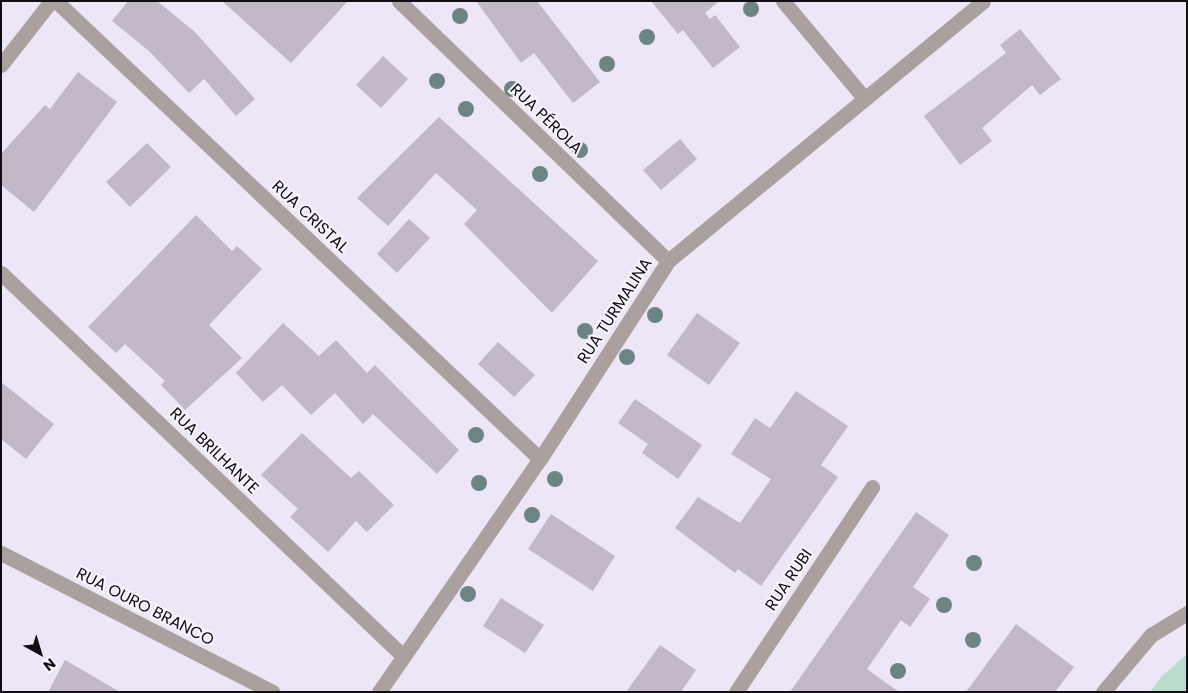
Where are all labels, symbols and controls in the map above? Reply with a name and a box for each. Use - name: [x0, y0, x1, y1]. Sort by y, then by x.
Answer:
- street label: RUA PÉROLA: [506, 80, 586, 158]
- street label: RUA CRISTAL: [268, 177, 352, 257]
- street label: RUA TURMALINA: [574, 255, 656, 367]
- street label: RUA BRILHANTE: [166, 404, 262, 498]
- street label: RUA RUBI: [762, 546, 816, 614]
- street label: RUA OURO BRANCO: [73, 564, 217, 650]
- north arrow: [15, 628, 65, 678]
- text: N: [39, 654, 60, 676]

